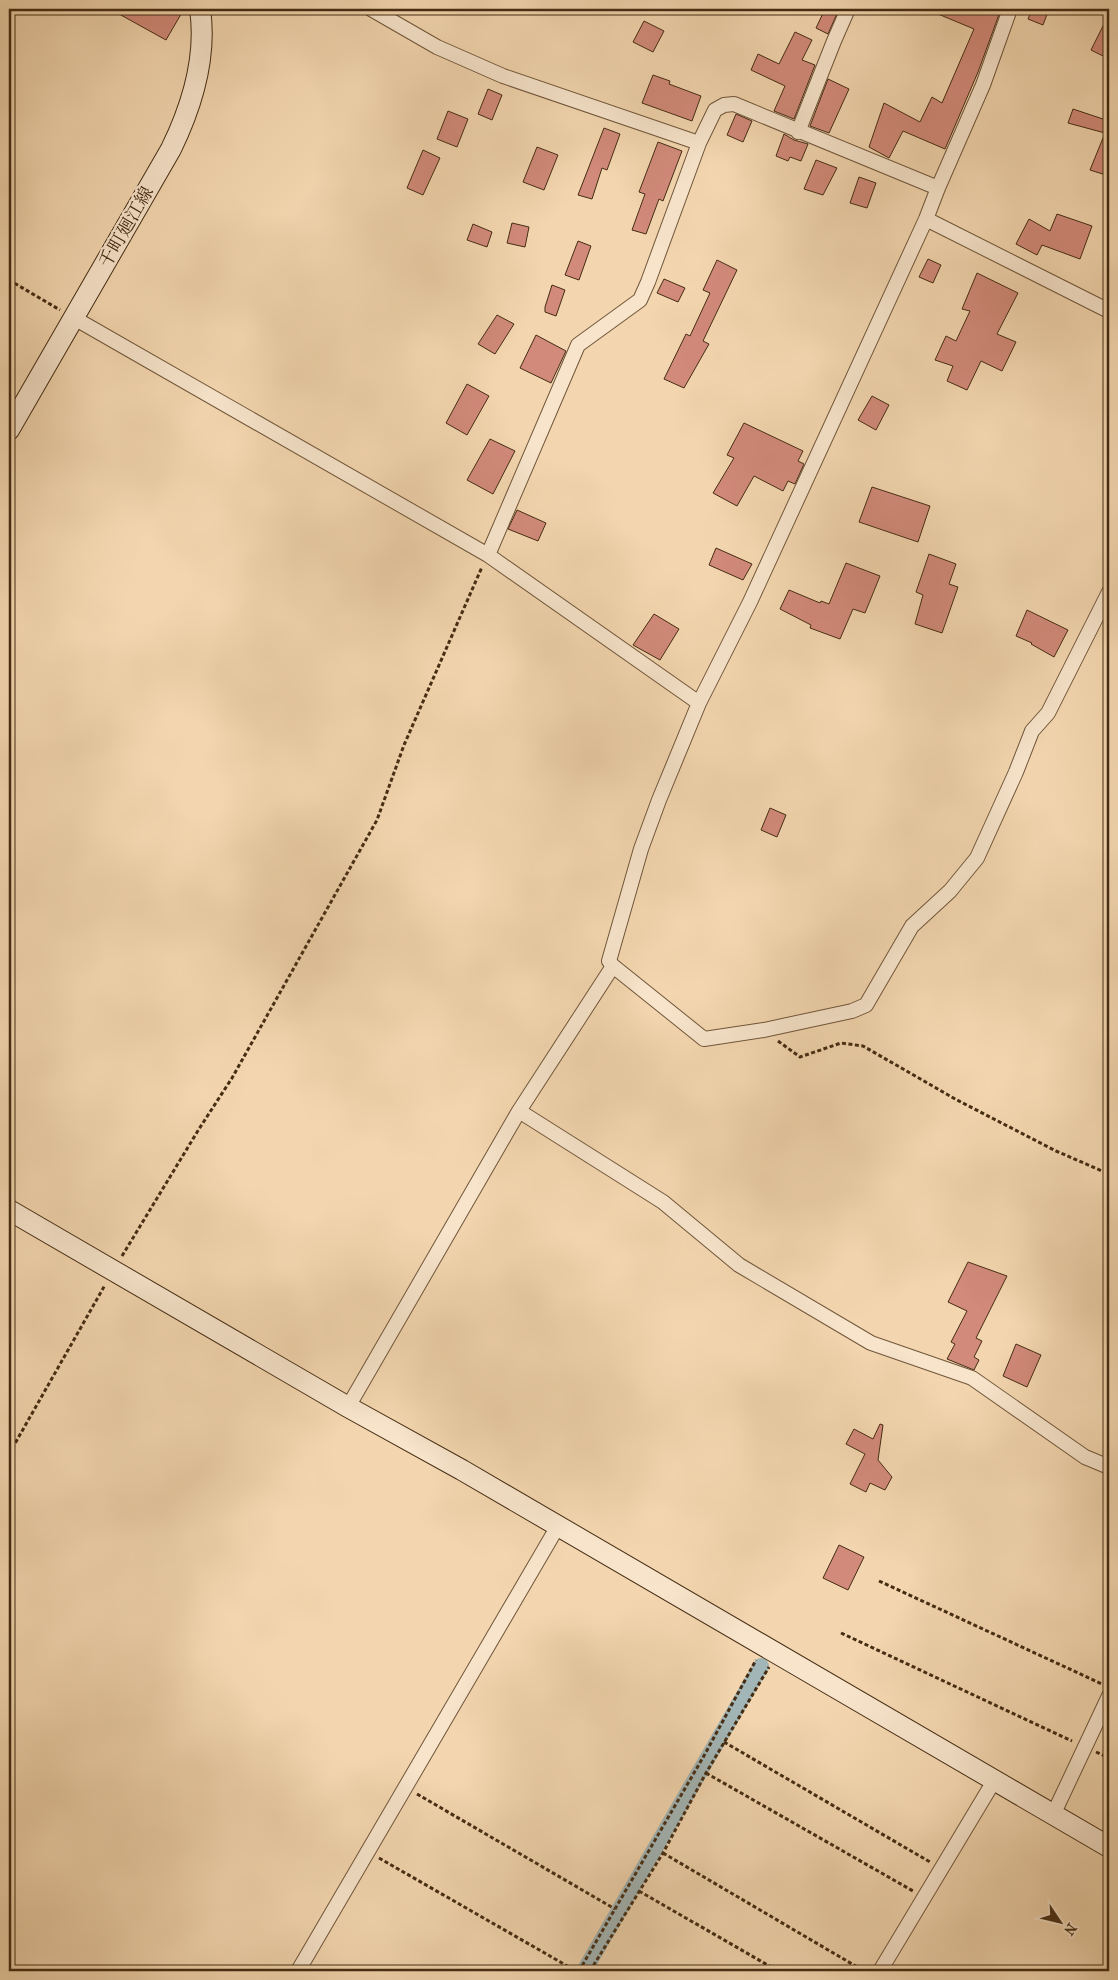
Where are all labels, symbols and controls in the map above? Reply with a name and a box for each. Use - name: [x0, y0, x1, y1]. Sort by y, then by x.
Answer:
- street label: 千町廻江線: [95, 183, 158, 271]
- north arrow: [1036, 1898, 1086, 1948]
- text: N: [1060, 1920, 1080, 1939]

